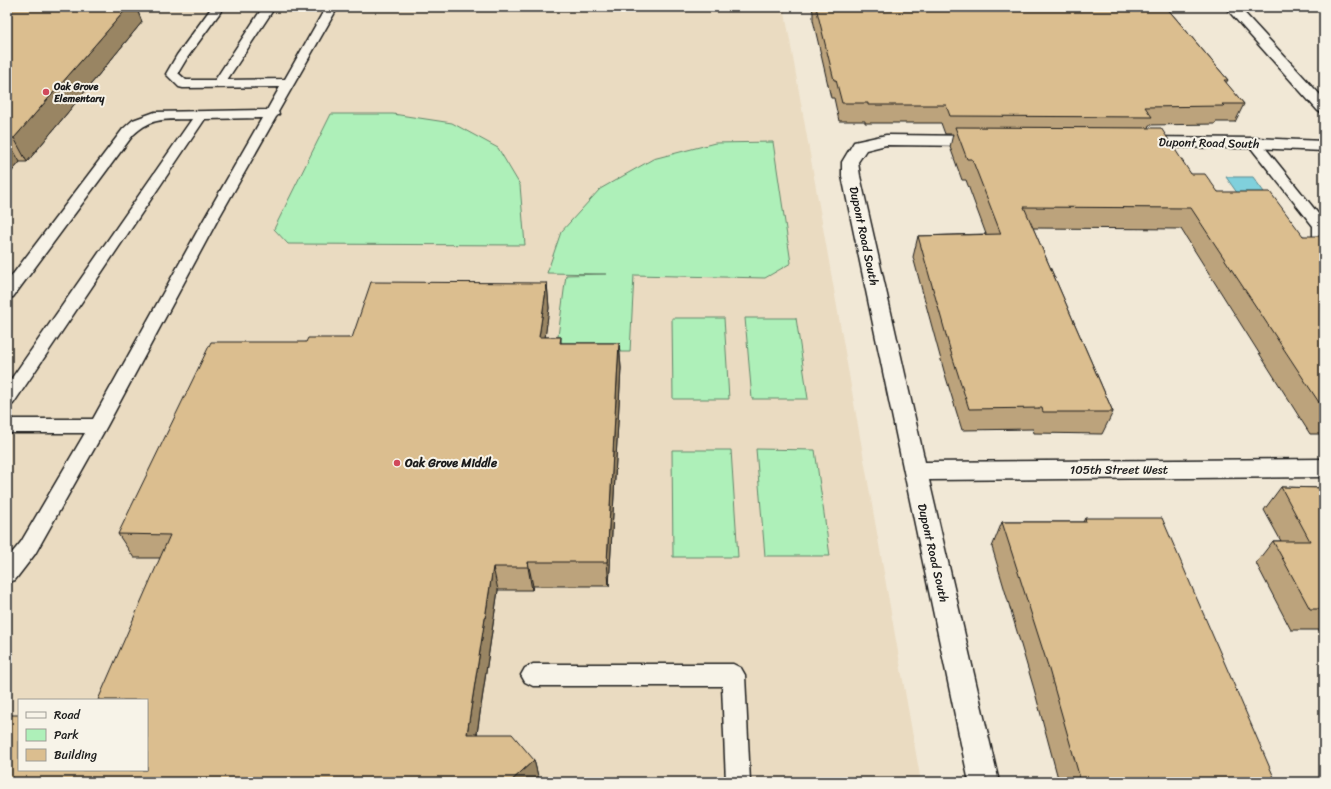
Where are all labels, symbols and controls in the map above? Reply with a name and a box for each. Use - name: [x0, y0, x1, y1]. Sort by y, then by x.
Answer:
- place label: Oak Grove Elementary: [53, 78, 105, 108]
- marker: Oak Grove Elementary: [41, 87, 51, 97]
- street label: Dupont Road South: [1158, 131, 1260, 155]
- street label: Dupont Road South: [843, 184, 885, 288]
- place label: Oak Grove Middle: [404, 452, 498, 474]
- marker: Oak Grove Middle: [392, 458, 402, 468]
- street label: 105th Street West: [1070, 459, 1168, 481]
- street label: Dupont Road South: [911, 501, 955, 605]
- legend: [18, 699, 148, 771]
- text: Road: [54, 704, 81, 726]
- text: Park: [54, 724, 79, 746]
- text: Building: [54, 744, 97, 766]

